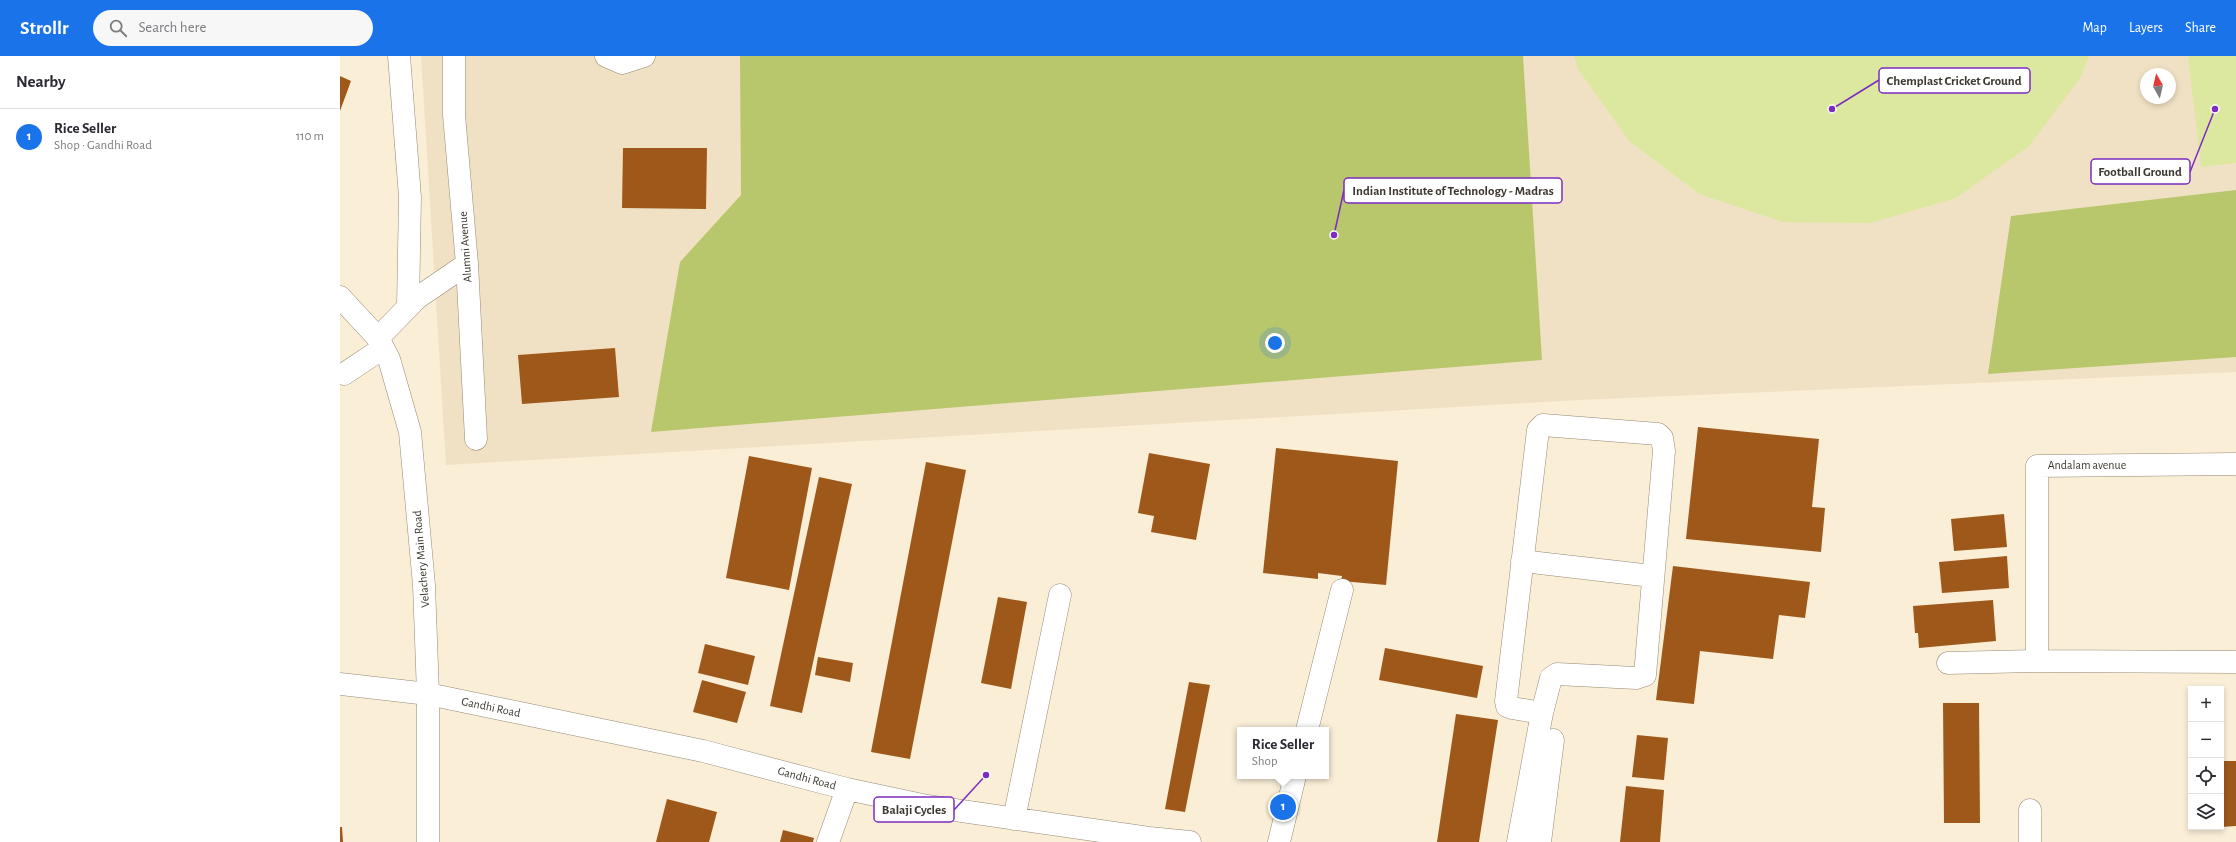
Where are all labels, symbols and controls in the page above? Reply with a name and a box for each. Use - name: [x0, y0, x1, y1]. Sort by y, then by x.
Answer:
- search box: [93, 10, 373, 46]
- icon: search: [107, 17, 129, 39]
- text: Strollr: [20, 19, 69, 38]
- text: Search here: [139, 20, 206, 35]
- text: Map: [2082, 21, 2107, 35]
- text: Layers: [2129, 21, 2163, 35]
- text: Share: [2185, 21, 2216, 35]
- callout: Chemplast Cricket Ground: [1879, 68, 2030, 93]
- north arrow: [2140, 68, 2176, 104]
- text: Nearby: [16, 73, 66, 90]
- text: Chemplast Cricket Ground: [1886, 75, 2022, 88]
- text: Rice Seller: [54, 121, 116, 136]
- text: 1: [27, 130, 31, 143]
- text: 110 m: [296, 130, 324, 143]
- text: Shop · Gandhi Road: [54, 139, 152, 152]
- callout: Football Ground: [2091, 159, 2190, 184]
- text: Football Ground: [2098, 166, 2182, 179]
- callout: Indian Institute of Technology - Madras: [1344, 178, 1562, 203]
- text: Indian Institute of Technology - Madras: [1352, 185, 1554, 198]
- street label: Alumni Avenue: [457, 211, 473, 283]
- your location: [1265, 333, 1285, 353]
- street label: Andalam avenue: [2048, 459, 2126, 471]
- street label: Velachery Main Road: [411, 510, 432, 608]
- map controls: [2188, 686, 2224, 830]
- button: +: [2188, 686, 2224, 722]
- street label: Gandhi Road: [460, 695, 522, 719]
- button: −: [2188, 722, 2224, 758]
- popup: [1237, 727, 1329, 779]
- text: Rice Seller: [1252, 737, 1314, 752]
- text: Shop: [1252, 755, 1278, 768]
- button: locate: [2188, 758, 2224, 794]
- street label: Gandhi Road: [777, 764, 837, 792]
- pin: 1: [1270, 792, 1296, 822]
- button: layers: [2188, 794, 2224, 830]
- callout: Balaji Cycles: [874, 797, 954, 822]
- text: Balaji Cycles: [882, 804, 946, 817]

